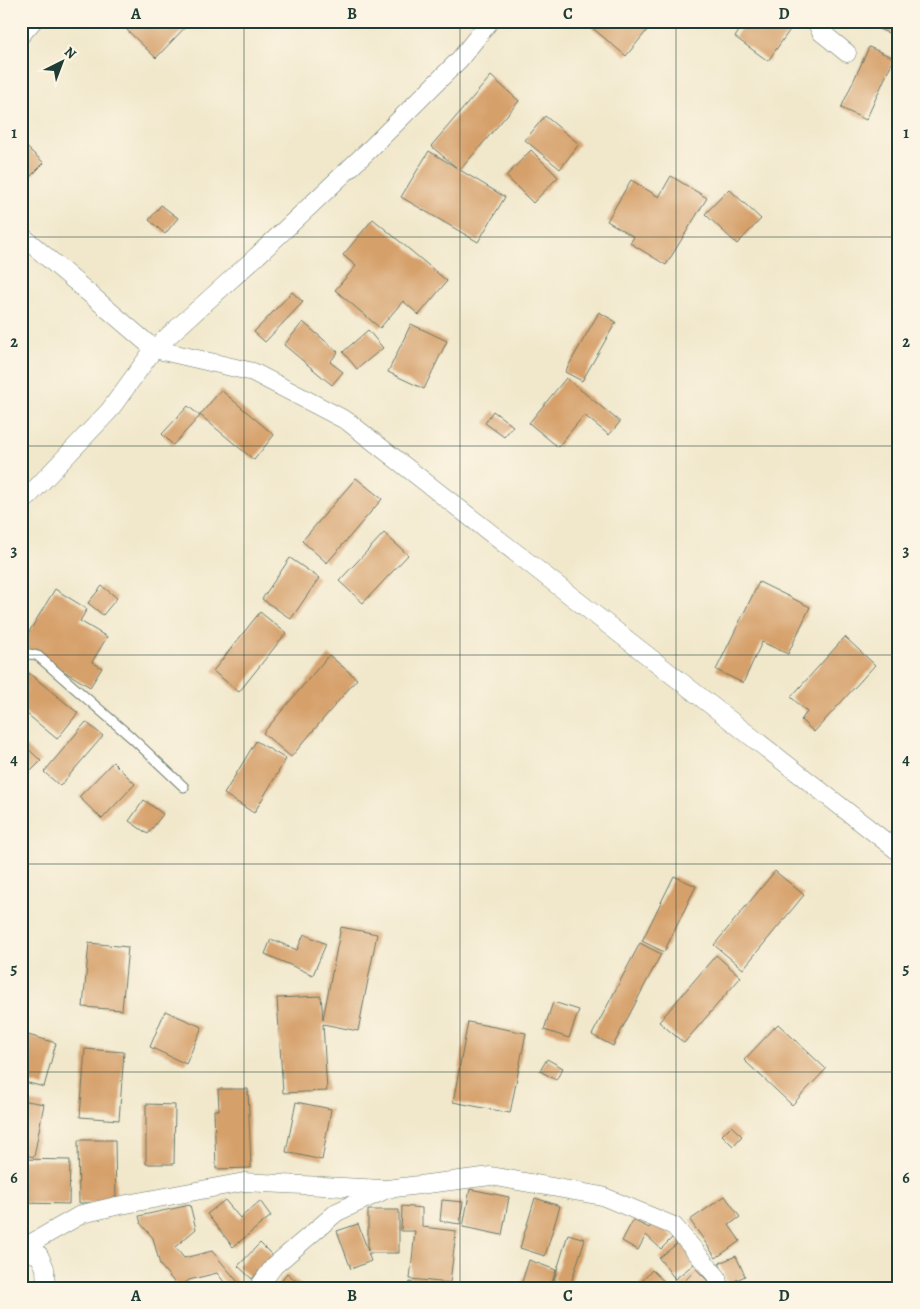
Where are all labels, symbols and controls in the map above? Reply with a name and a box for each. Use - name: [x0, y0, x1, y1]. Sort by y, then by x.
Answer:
- text: A: [130, 3, 142, 25]
- text: B: [347, 3, 357, 25]
- text: C: [563, 3, 573, 25]
- text: D: [778, 3, 790, 25]
- north arrow: [38, 38, 88, 88]
- text: N: [60, 42, 81, 63]
- text: 1: [11, 122, 17, 144]
- text: 1: [903, 122, 909, 144]
- text: 2: [10, 331, 18, 353]
- text: 2: [902, 331, 910, 353]
- text: 3: [11, 540, 18, 562]
- text: 3: [903, 540, 910, 562]
- text: 4: [10, 749, 18, 771]
- text: 4: [902, 749, 910, 771]
- text: 5: [11, 958, 18, 980]
- text: 5: [903, 958, 910, 980]
- text: 6: [10, 1167, 18, 1189]
- text: 6: [902, 1167, 910, 1189]
- text: A: [130, 1285, 142, 1307]
- text: B: [347, 1285, 357, 1307]
- text: C: [563, 1285, 573, 1307]
- text: D: [778, 1285, 790, 1307]

